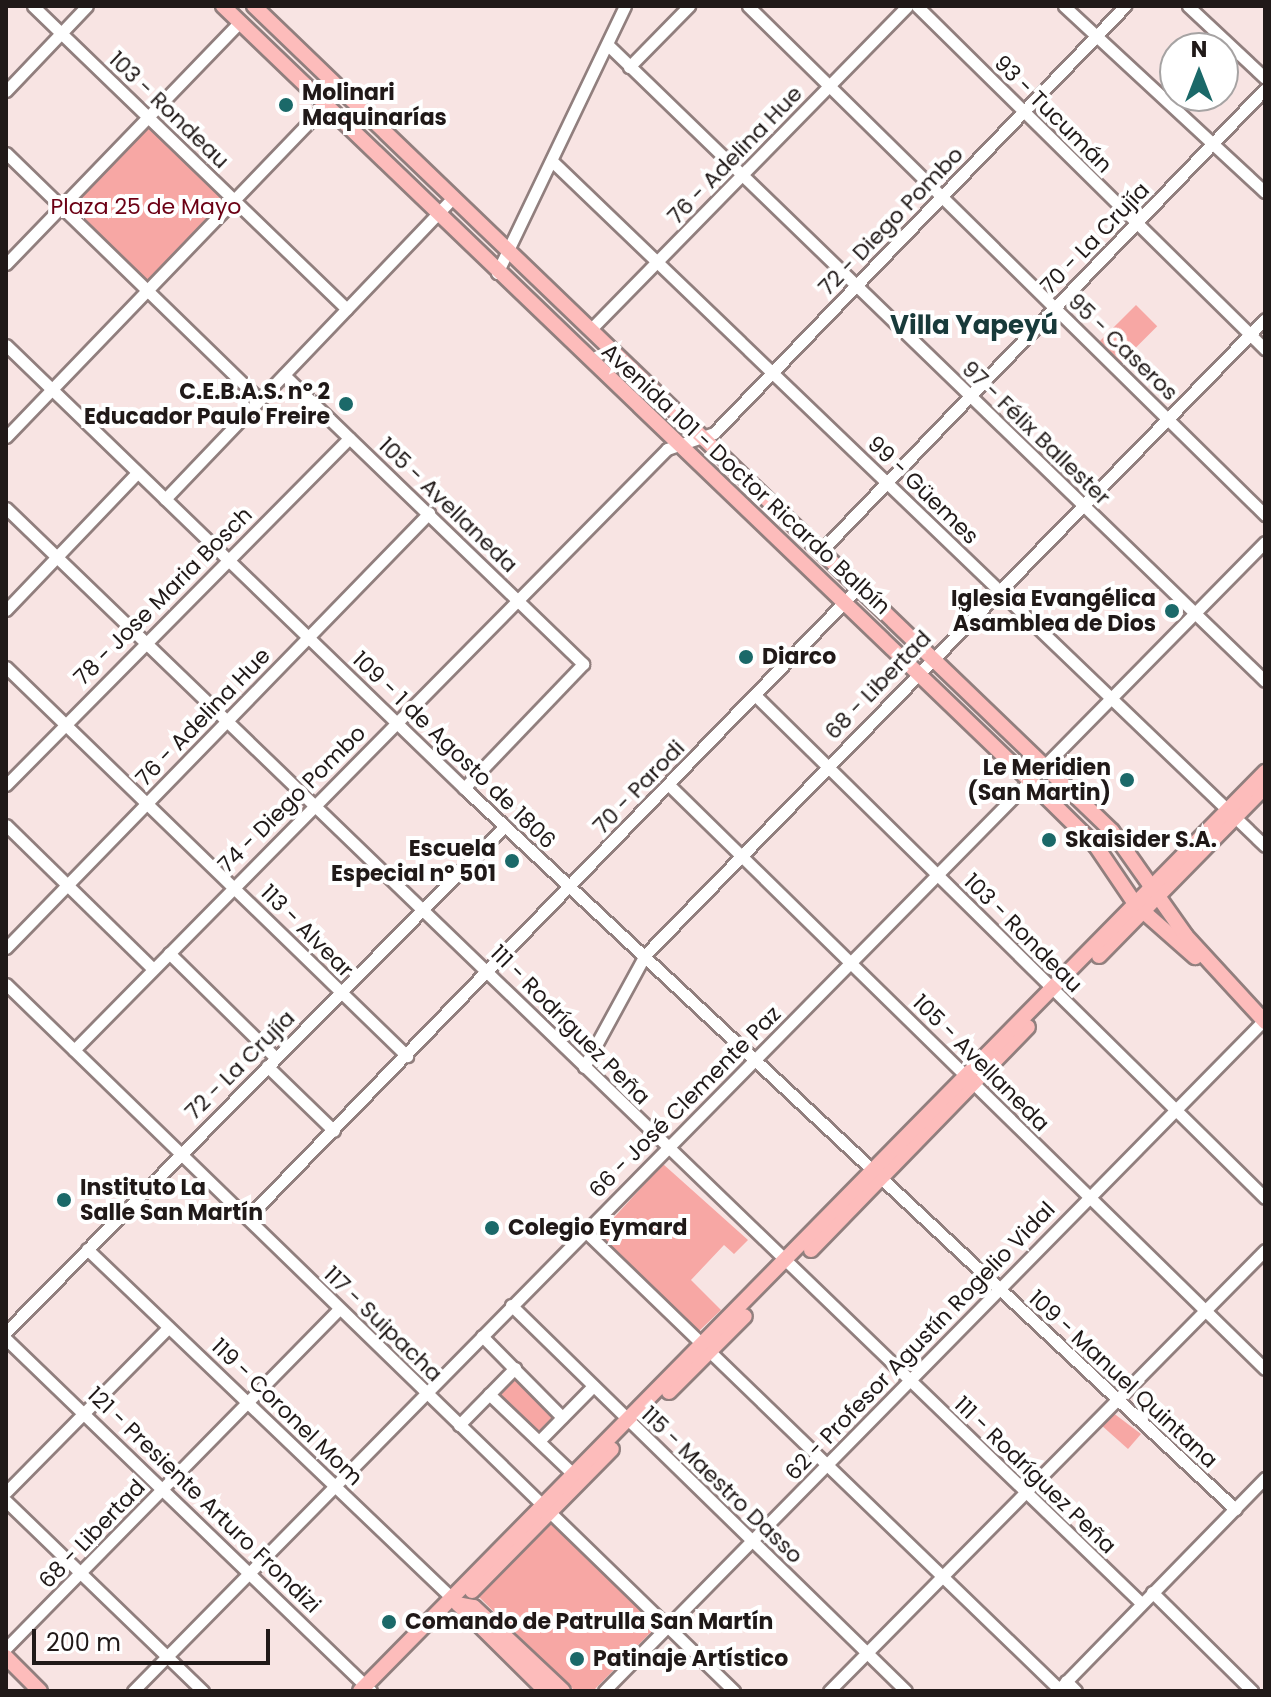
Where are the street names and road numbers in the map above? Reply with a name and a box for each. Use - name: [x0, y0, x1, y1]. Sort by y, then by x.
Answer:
- street label: 103 - Rondeau: [103, 46, 235, 174]
- street label: 93 - Tucumán: [989, 50, 1117, 178]
- street label: 76 - Adelina Hue: [662, 80, 808, 230]
- street label: 72 - Diego Pombo: [813, 141, 969, 301]
- street label: 70 - La Crujía: [1035, 177, 1155, 299]
- street label: 95 - Caseros: [1063, 288, 1183, 406]
- street label: Avenida 101 - Doctor Ricardo Balbín: [596, 338, 896, 620]
- street label: 97 - Félix Ballester: [956, 355, 1116, 511]
- street label: 99 - Güemes: [862, 430, 984, 550]
- street label: 105 - Avellaneda: [373, 432, 523, 578]
- street label: 78 - Jose Maria Bosch: [68, 501, 258, 691]
- street label: 68 - Libertad: [819, 625, 937, 745]
- street label: 76 - Adelina Hue: [130, 642, 276, 792]
- street label: 109 - 1 de Agosto de 1806: [347, 646, 561, 854]
- street label: 74 - Diego Pombo: [213, 720, 371, 878]
- street label: 70 - Parodi: [588, 735, 690, 839]
- street label: 103 - Rondeau: [958, 868, 1088, 998]
- street label: 113 - Alvear: [255, 879, 359, 983]
- street label: 111 - Rodríguez Peña: [485, 940, 655, 1110]
- street label: 105 - Avellaneda: [907, 989, 1055, 1137]
- street label: 66 - José Clemente Paz: [584, 1001, 786, 1203]
- street label: 72 - La Crujía: [180, 1005, 300, 1125]
- street label: 62 - Profesor Agustín Rogelio Vidal: [780, 1196, 1060, 1486]
- street label: 117 - Suipacha: [318, 1261, 448, 1387]
- street label: 109 - Manuel Quintana: [1023, 1285, 1223, 1473]
- street label: 119 - Coronel Mom: [206, 1333, 368, 1491]
- street label: 121 - Presiente Arturo Frondizi: [82, 1382, 326, 1618]
- street label: 111 - Rodríguez Peña: [949, 1391, 1121, 1559]
- street label: 115 - Maestro Dasso: [636, 1401, 808, 1569]
- street label: 68 - Libertad: [33, 1474, 151, 1594]

